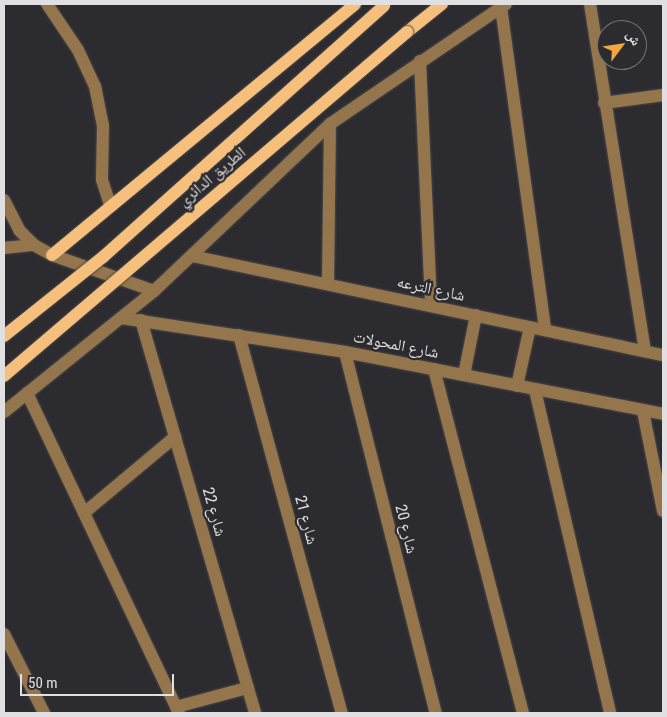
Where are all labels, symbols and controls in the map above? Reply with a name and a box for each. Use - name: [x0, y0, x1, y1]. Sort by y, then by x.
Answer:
- north arrow: [597, 20, 647, 70]
- text: ش: [623, 27, 645, 48]
- street label: الطريق الدائري: [174, 143, 250, 211]
- street label: شارع الترعه: [395, 272, 467, 306]
- street label: شارع المحولات: [352, 327, 440, 363]
- street label: شارع 22: [198, 485, 230, 539]
- street label: شارع 21: [290, 493, 322, 547]
- street label: شارع 20: [391, 502, 421, 556]
- scale bar: [22, 664, 176, 696]
- text: 50 m: [28, 674, 58, 692]

